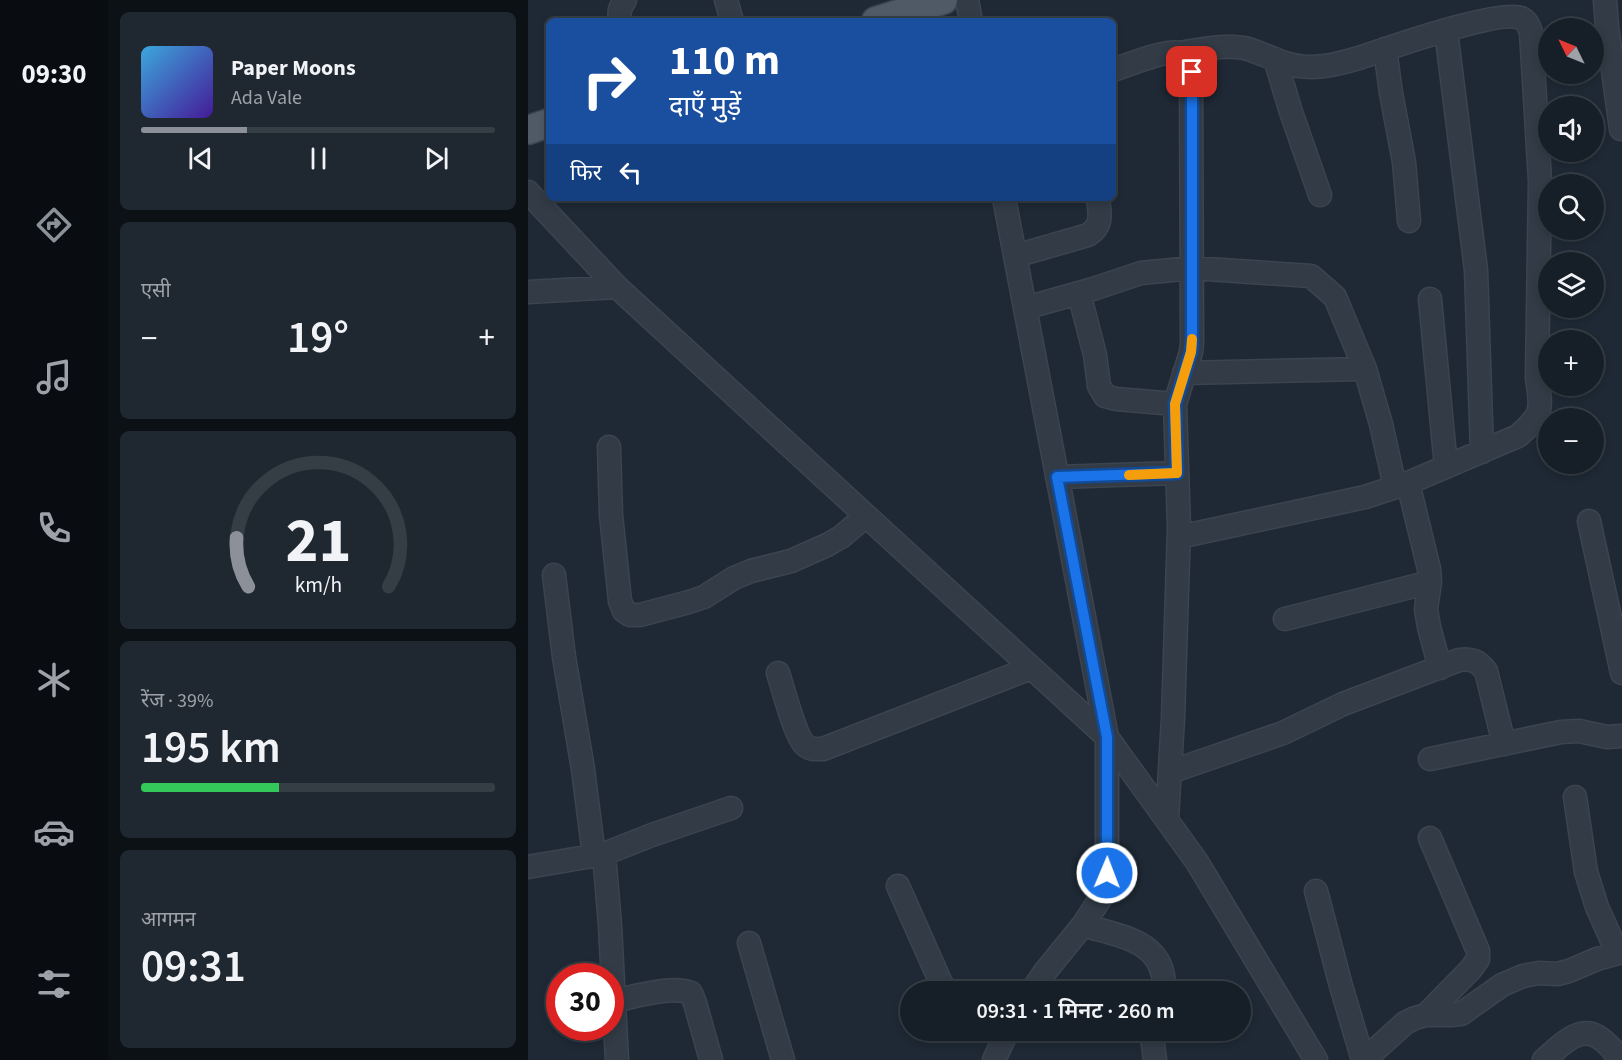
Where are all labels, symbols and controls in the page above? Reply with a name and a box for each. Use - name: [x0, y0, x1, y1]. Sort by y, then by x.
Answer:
- north arrow: [1538, 18, 1604, 84]
- map controls: [1538, 18, 1604, 474]
- text: 110 m: [669, 31, 780, 91]
- icon: right: [570, 42, 648, 120]
- pin: [1166, 46, 1217, 97]
- text: Paper Moons: [231, 52, 356, 84]
- text: 09:30: [21, 55, 87, 94]
- icon: arrive: [1175, 55, 1208, 88]
- text: Ada Vale: [231, 84, 302, 112]
- text: दाएँ मुड़ें: [669, 87, 741, 126]
- button: sound: [1538, 96, 1604, 162]
- icon: previous: [184, 142, 217, 175]
- icon: pause: [302, 142, 335, 175]
- icon: next: [420, 142, 453, 175]
- icon: left: [614, 156, 647, 189]
- text: फिर: [570, 157, 602, 189]
- button: search: [1538, 174, 1604, 240]
- icon: directions: [33, 204, 75, 246]
- button: layers: [1538, 252, 1604, 318]
- text: एसी: [141, 277, 171, 305]
- text: 19°: [287, 306, 349, 370]
- text: −: [141, 315, 157, 362]
- text: +: [479, 315, 495, 362]
- button: +: [1538, 330, 1604, 396]
- icon: music: [33, 356, 75, 398]
- button: −: [1538, 408, 1604, 474]
- text: 21: [285, 497, 351, 586]
- icon: phone: [33, 507, 75, 549]
- text: km/h: [294, 570, 342, 601]
- icon: climate: [33, 659, 75, 701]
- text: रेंज · 39%: [141, 687, 213, 715]
- text: 195 km: [141, 716, 281, 780]
- icon: car: [33, 811, 75, 853]
- position arrow: [1075, 841, 1139, 905]
- text: आगमन: [141, 906, 196, 934]
- text: 09:31: [141, 935, 246, 999]
- icon: filters: [33, 963, 75, 1005]
- speed limit sign: 30: [546, 963, 624, 1041]
- text: 09:31 · 1 मिनट · 260 m: [976, 995, 1175, 1027]

